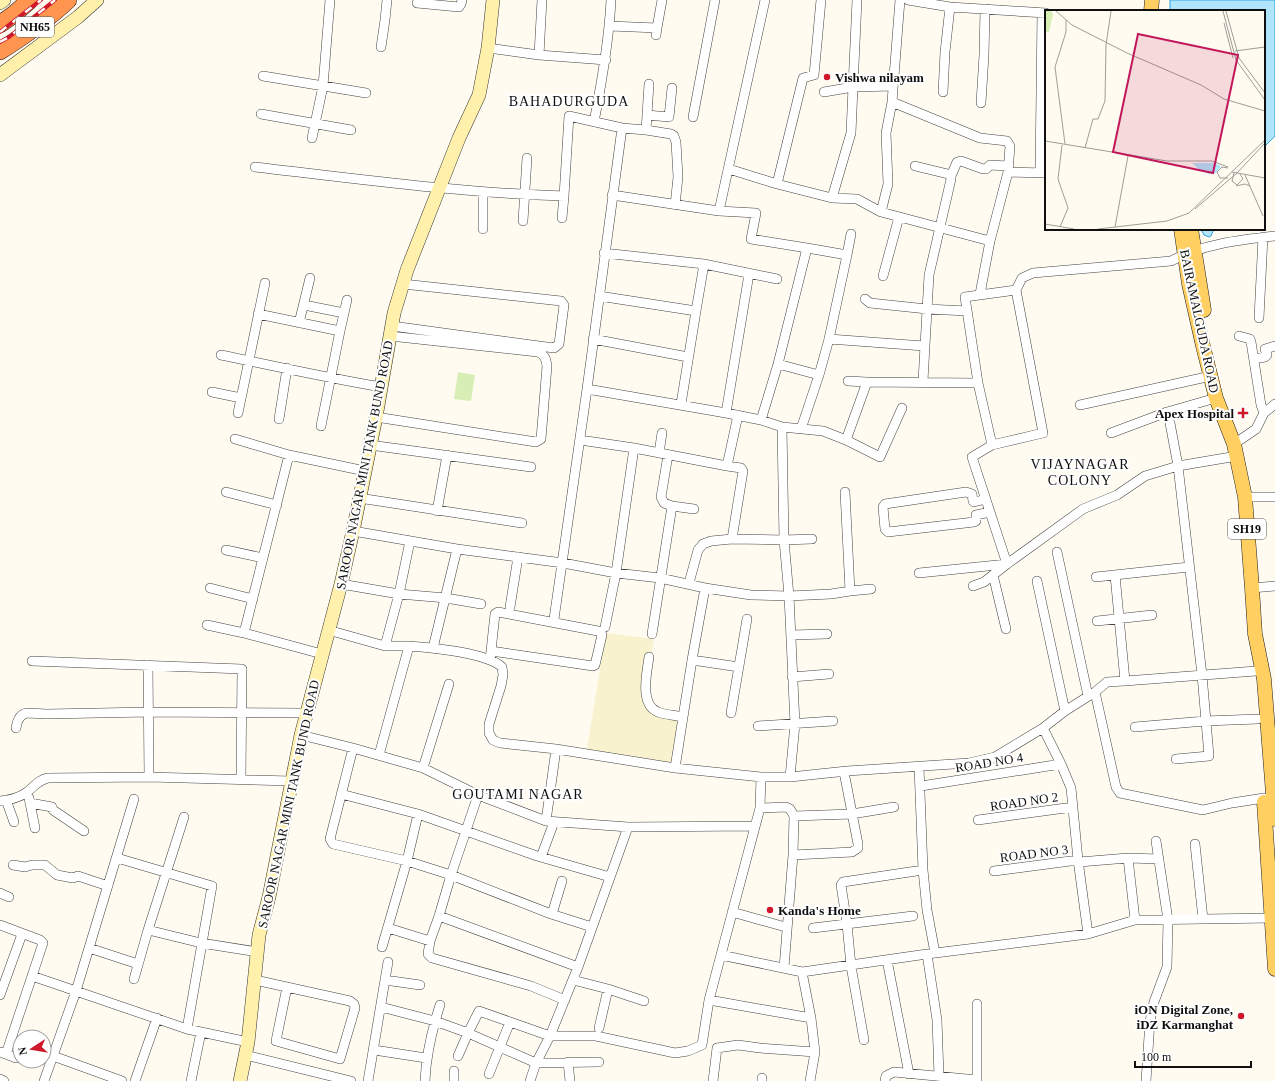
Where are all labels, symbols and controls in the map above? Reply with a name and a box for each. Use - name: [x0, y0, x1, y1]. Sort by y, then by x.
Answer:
- inset map: [1045, 10, 1265, 230]
- road number: NH65: [16, 17, 54, 37]
- place label: Vishwa nilayam: [835, 70, 924, 85]
- marker: Vishwa nilayam: [822, 72, 832, 82]
- district label: BAHADURGUDA: [509, 94, 629, 109]
- street label: BAIRAMALGUDA ROAD: [1177, 248, 1222, 394]
- street label: SAROOR NAGAR MINI TANK BUND ROAD: [333, 339, 396, 591]
- place label: Apex Hospital: [1155, 406, 1234, 421]
- marker: Apex Hospital: [1237, 407, 1249, 419]
- district label: VIJAYNAGAR COLONY: [1031, 457, 1129, 488]
- road number: SH19: [1228, 519, 1266, 539]
- street label: SAROOR NAGAR MINI TANK BUND ROAD: [255, 679, 322, 930]
- street label: ROAD NO 4: [954, 750, 1025, 775]
- district label: GOUTAMI NAGAR: [452, 787, 584, 802]
- street label: ROAD NO 2: [989, 789, 1059, 814]
- street label: ROAD NO 3: [999, 842, 1069, 865]
- place label: Kanda's Home: [778, 903, 861, 918]
- marker: Kanda's Home: [765, 905, 775, 915]
- place label: iON Digital Zone, iDZ Karmanghat: [1134, 1002, 1234, 1032]
- marker: iON Digital Zone, iDZ Karmanghat: [1236, 1011, 1246, 1021]
- north arrow: [12, 1029, 52, 1069]
- scale bar: [1135, 1043, 1251, 1069]
- text: N: [16, 1046, 29, 1056]
- text: 100 m: [1141, 1050, 1172, 1064]

